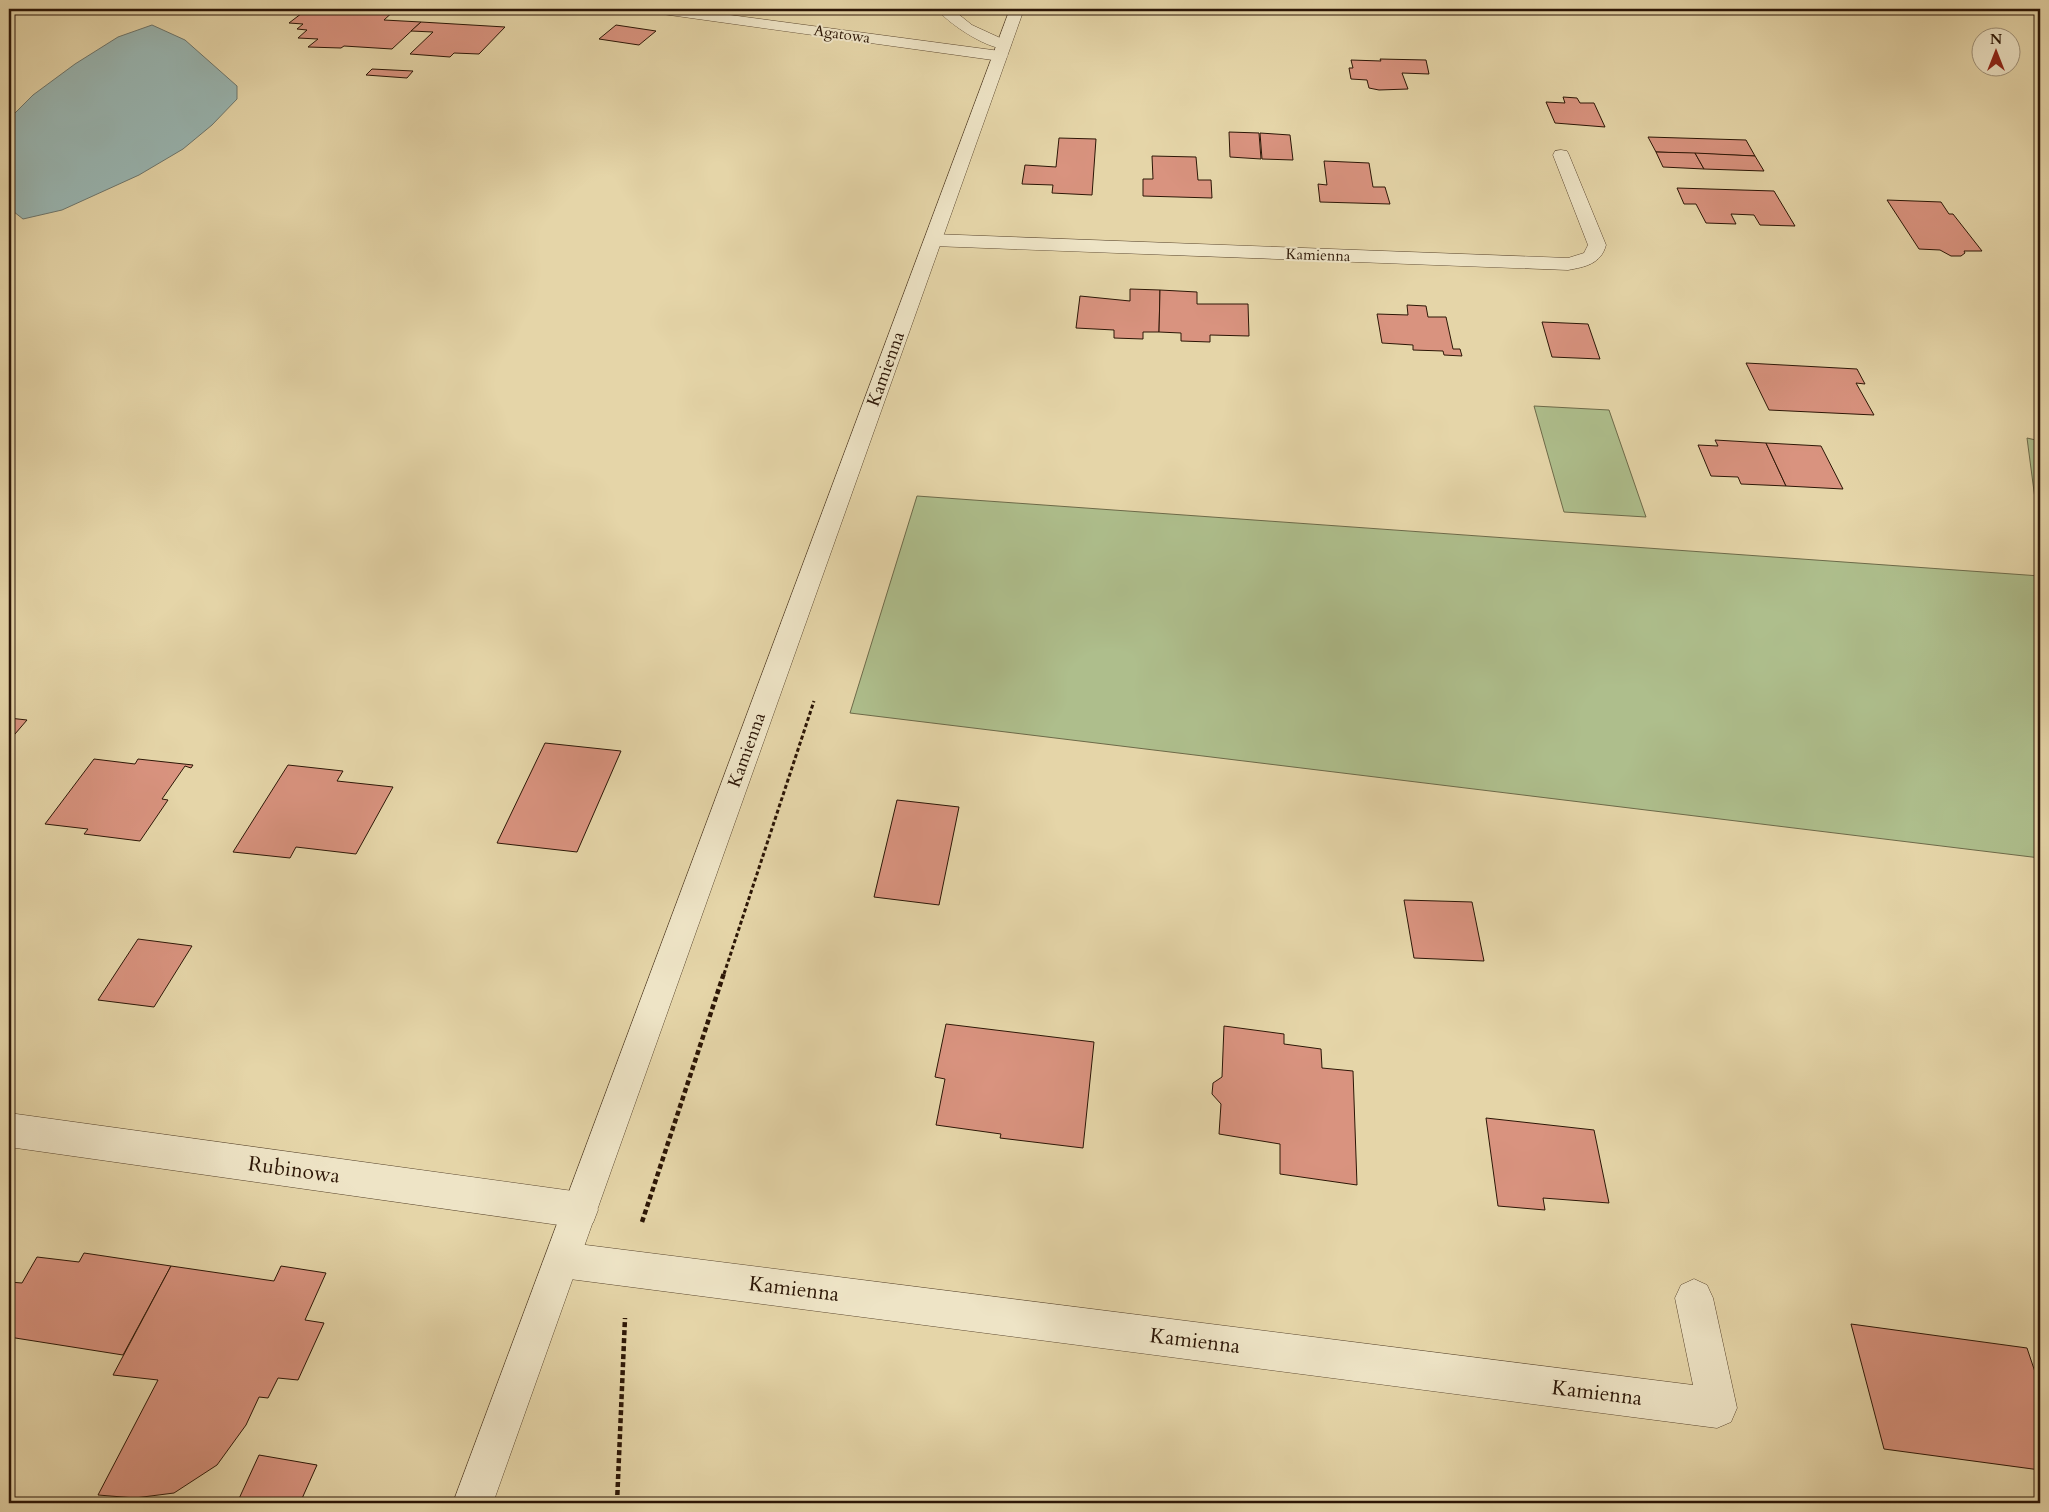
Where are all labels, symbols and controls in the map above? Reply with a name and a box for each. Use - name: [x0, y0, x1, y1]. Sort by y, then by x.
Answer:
- street label: Agatowa: [812, 20, 872, 48]
- north arrow: [1972, 28, 2022, 78]
- text: N: [1990, 30, 2002, 49]
- street label: Kamienna: [1285, 244, 1351, 266]
- street label: Kamienna: [861, 328, 911, 410]
- street label: Kamienna: [722, 709, 772, 791]
- street label: Rubinowa: [246, 1149, 342, 1191]
- street label: Kamienna: [747, 1269, 841, 1309]
- street label: Kamienna: [1148, 1321, 1242, 1361]
- street label: Kamienna: [1550, 1373, 1644, 1413]

